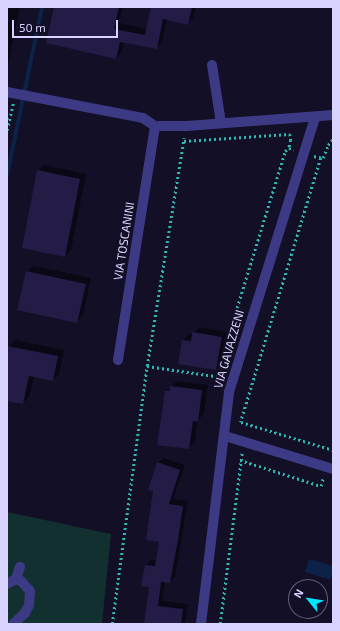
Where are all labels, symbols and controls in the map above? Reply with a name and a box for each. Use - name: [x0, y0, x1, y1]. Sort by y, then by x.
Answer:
- scale bar: [14, 12, 120, 38]
- text: 50 m: [19, 20, 46, 34]
- street label: VIA TOSCANINI: [111, 201, 137, 281]
- street label: VIA GAVAZZENI: [211, 308, 247, 390]
- north arrow: [288, 579, 328, 619]
- text: N: [290, 587, 306, 600]

